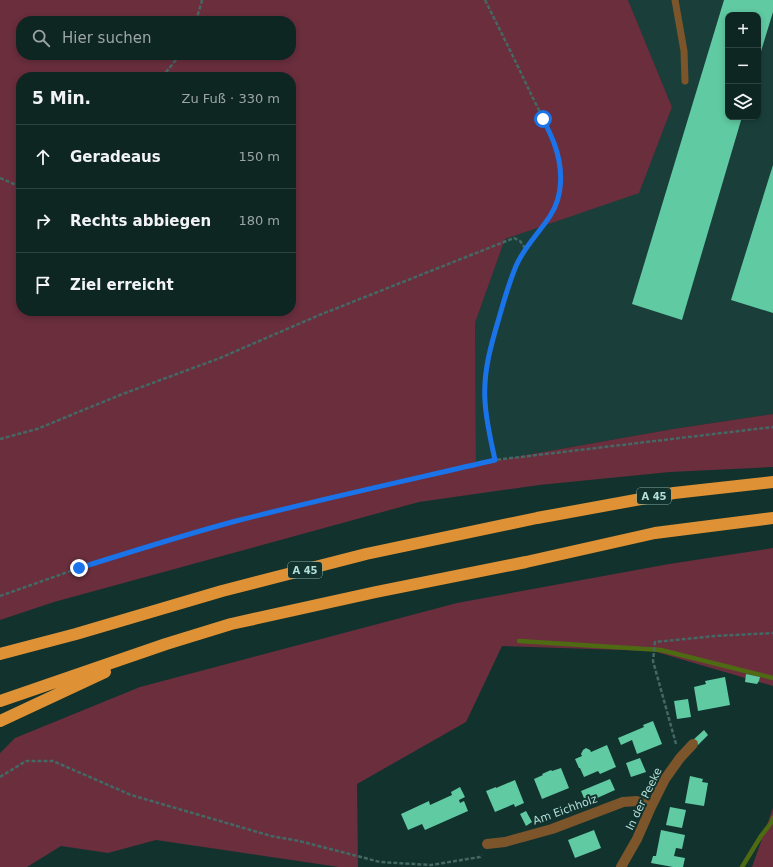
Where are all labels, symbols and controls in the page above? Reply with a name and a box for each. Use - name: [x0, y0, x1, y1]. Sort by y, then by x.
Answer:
- map controls: [725, 12, 761, 120]
- button: +: [725, 12, 761, 48]
- search box: [16, 16, 296, 60]
- icon: search: [30, 27, 52, 49]
- text: Hier suchen: [62, 29, 151, 47]
- button: −: [725, 48, 761, 84]
- button: layers: [725, 84, 761, 120]
- text: 5 Min.: [32, 88, 91, 108]
- text: Zu Fuß · 330 m: [182, 91, 280, 106]
- route start: [534, 110, 552, 128]
- icon: ahead: [32, 146, 54, 168]
- text: Geradeaus: [70, 148, 161, 166]
- text: 150 m: [238, 149, 280, 164]
- icon: right: [32, 210, 54, 232]
- text: Rechts abbiegen: [70, 212, 211, 230]
- text: 180 m: [238, 213, 280, 228]
- icon: arrive: [32, 274, 54, 296]
- text: Ziel erreicht: [70, 276, 174, 294]
- road number: A 45: [637, 488, 671, 504]
- route end: [70, 559, 88, 577]
- road number: A 45: [288, 562, 322, 578]
- street label: In der Peeke: [623, 765, 665, 832]
- street label: Am Eichholz: [531, 792, 599, 828]

